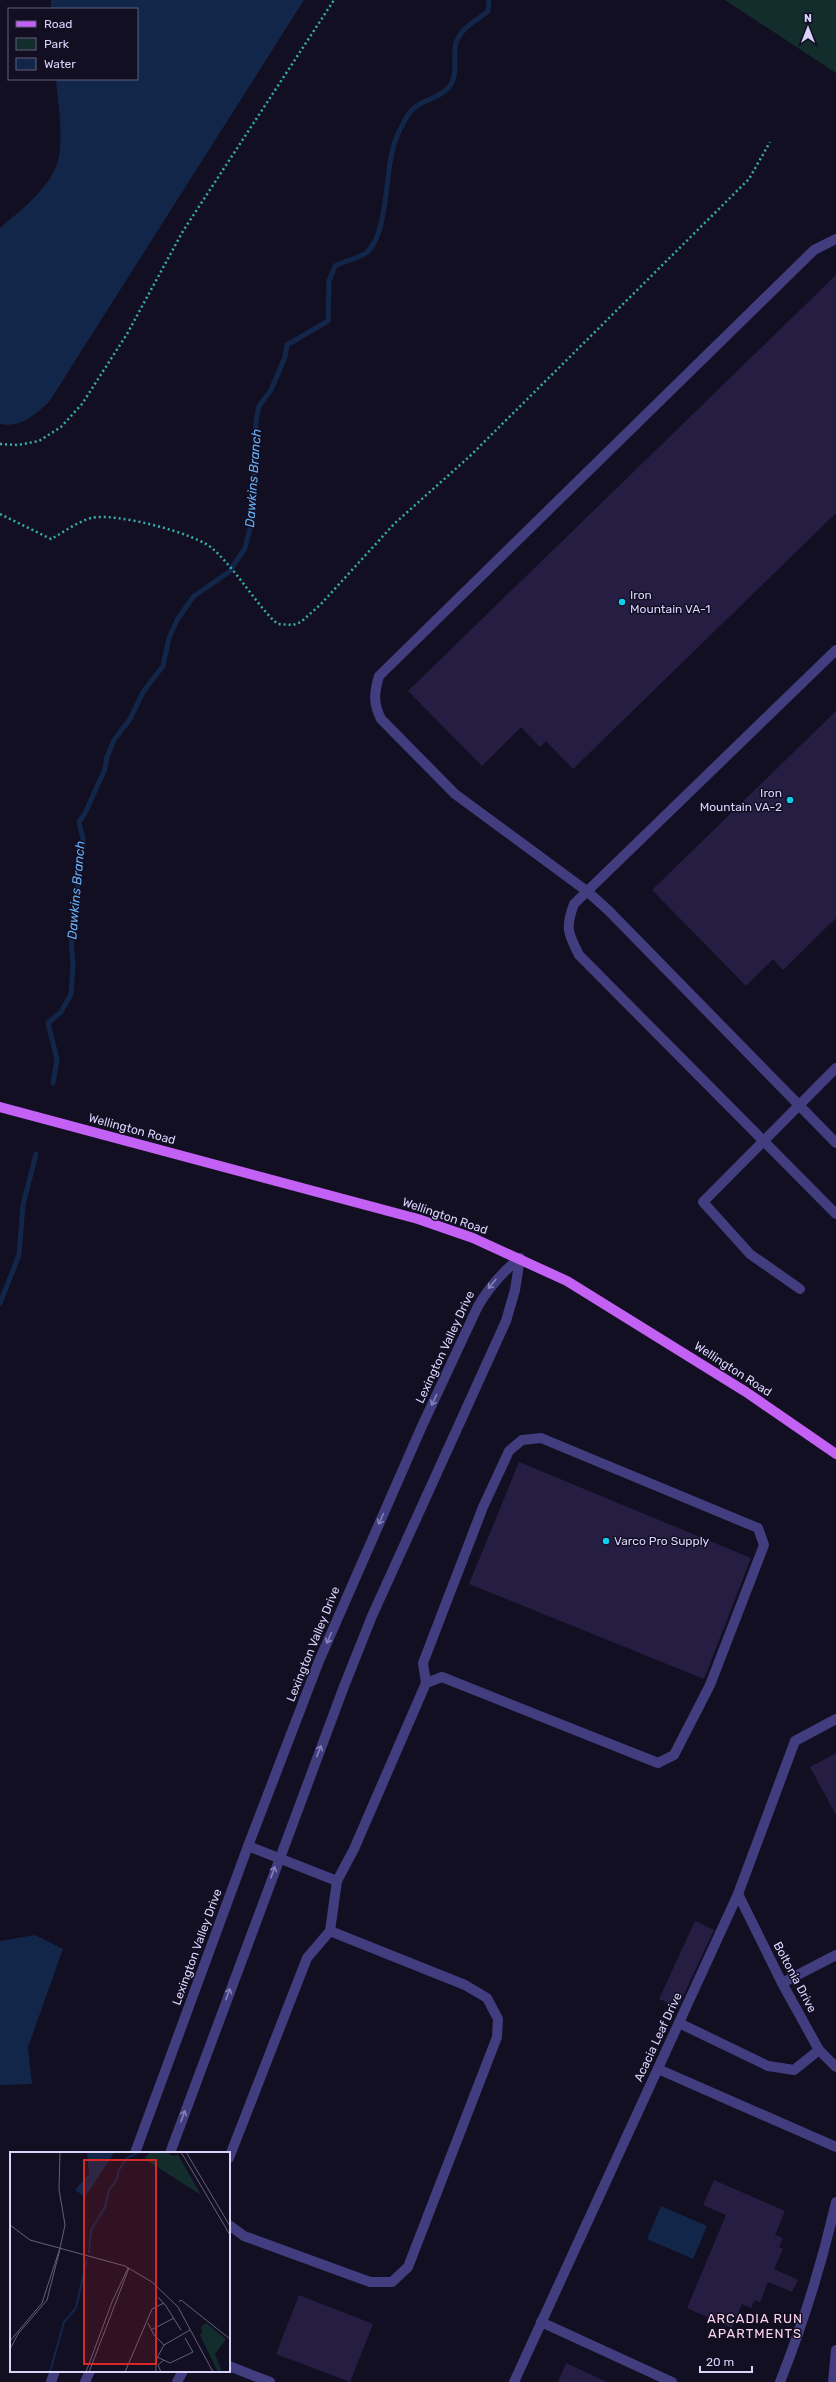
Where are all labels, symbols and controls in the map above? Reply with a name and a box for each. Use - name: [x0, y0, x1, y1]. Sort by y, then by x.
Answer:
- legend: [8, 8, 138, 80]
- north arrow: [788, 8, 828, 48]
- text: N: [804, 12, 812, 25]
- text: Road: [44, 17, 72, 31]
- text: Park: [44, 37, 70, 51]
- text: Water: [44, 57, 76, 71]
- water label: Dawkins Branch: [242, 428, 264, 528]
- place label: Iron Mountain VA-1: [630, 588, 710, 616]
- marker: Iron Mountain VA-1: [617, 597, 627, 607]
- place label: Iron Mountain VA-2: [700, 786, 782, 814]
- marker: Iron Mountain VA-2: [785, 795, 795, 805]
- water label: Dawkins Branch: [64, 840, 88, 940]
- street label: Wellington Road: [87, 1111, 177, 1147]
- street label: Wellington Road: [400, 1195, 490, 1237]
- one-way arrow: [487, 1279, 496, 1289]
- street label: Lexington Valley Drive: [413, 1288, 477, 1406]
- street label: Wellington Road: [692, 1339, 774, 1399]
- one-way arrow: [430, 1394, 437, 1406]
- one-way arrow: [377, 1512, 384, 1524]
- place label: Varco Pro Supply: [614, 1534, 710, 1548]
- marker: Varco Pro Supply: [601, 1536, 611, 1546]
- street label: Lexington Valley Drive: [284, 1584, 343, 1704]
- one-way arrow: [325, 1632, 332, 1644]
- one-way arrow: [316, 1745, 324, 1757]
- one-way arrow: [270, 1866, 277, 1879]
- street label: Lexington Valley Drive: [169, 1887, 225, 2007]
- street label: Boltonia Drive: [771, 1939, 820, 2015]
- one-way arrow: [225, 1989, 233, 2001]
- street label: Acacia Leaf Drive: [631, 1990, 685, 2084]
- one-way arrow: [180, 2111, 188, 2123]
- inset map: [10, 2152, 230, 2372]
- district label: ARCADIA RUN APARTMENTS: [707, 2311, 803, 2341]
- scale bar: [700, 2348, 752, 2374]
- text: 20 m: [706, 2355, 734, 2369]

